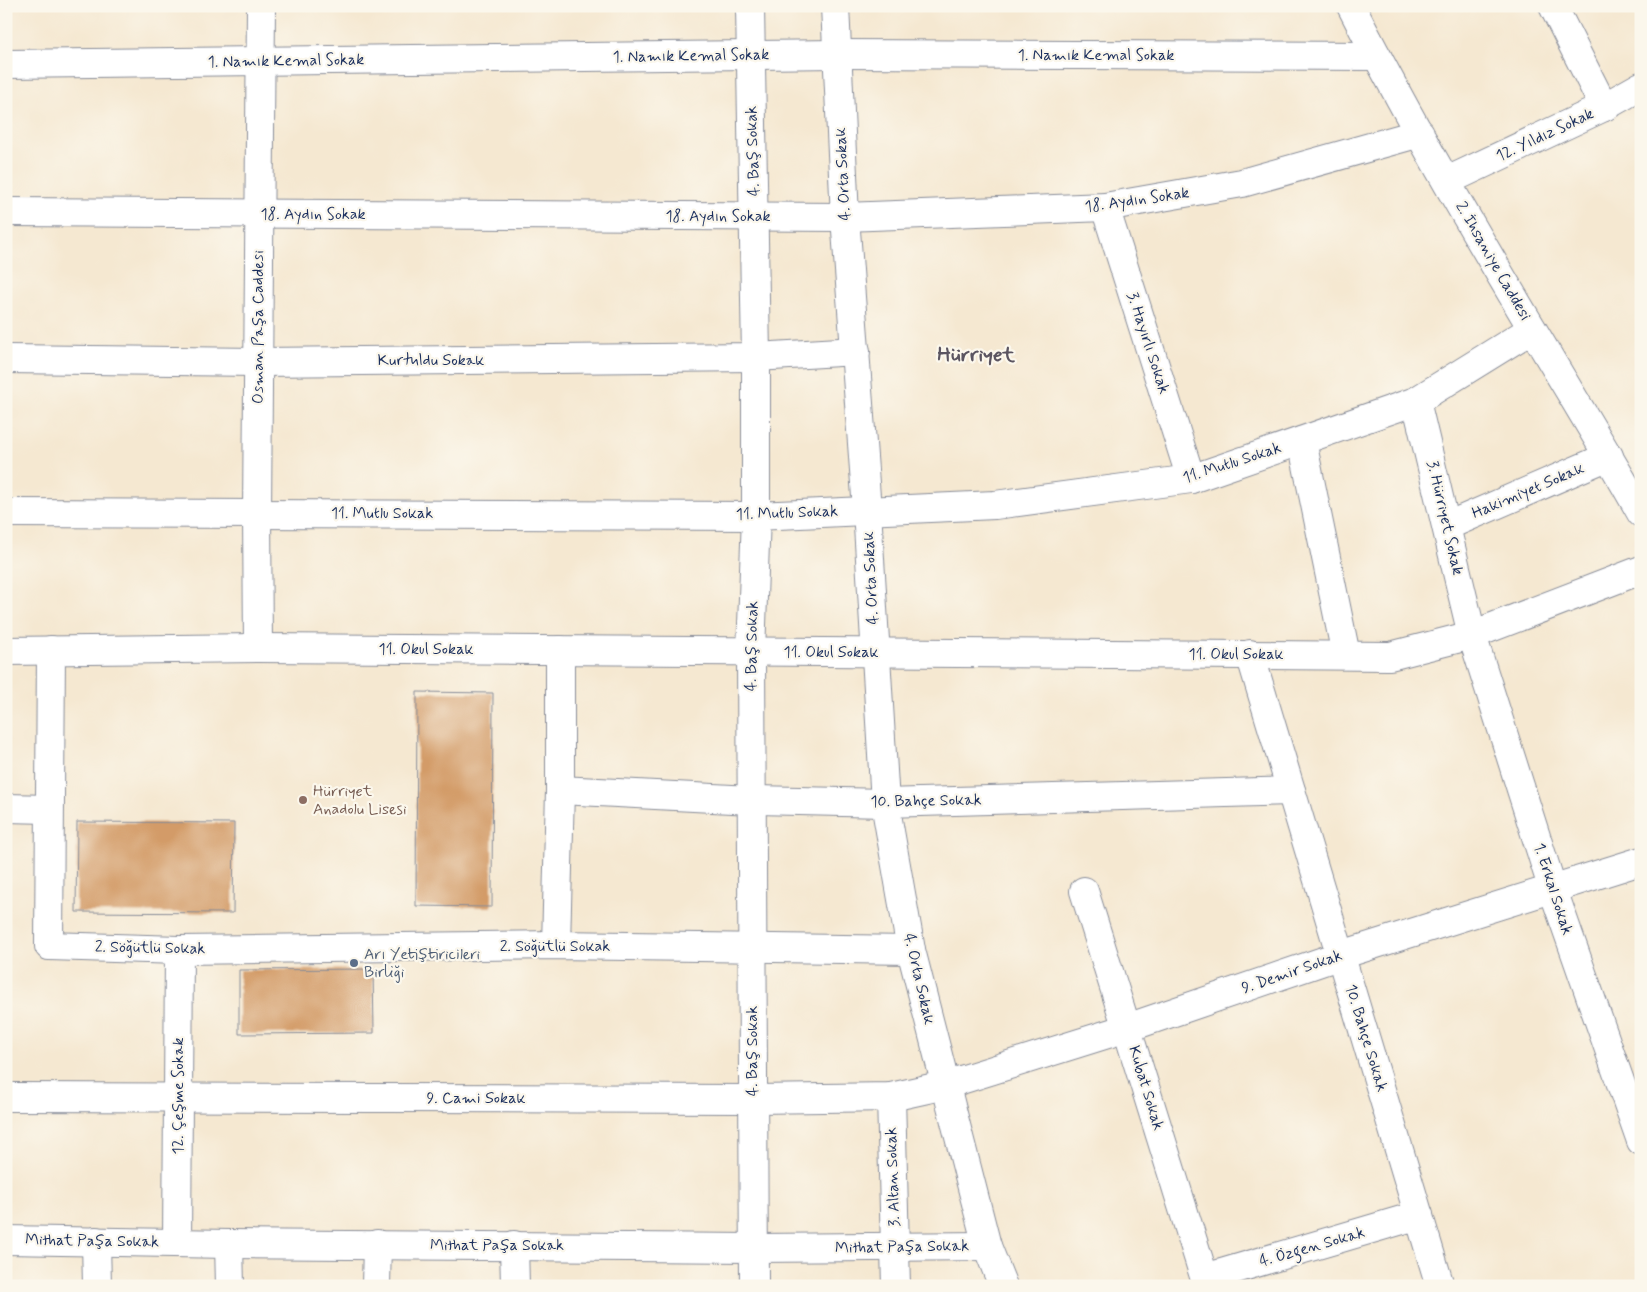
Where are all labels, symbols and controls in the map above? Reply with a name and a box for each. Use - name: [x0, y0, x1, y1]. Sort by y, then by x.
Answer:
- street label: 1. Namık Kemal Sokak: [613, 44, 769, 68]
- street label: 1. Namık Kemal Sokak: [1018, 45, 1174, 66]
- street label: 1. Namık Kemal Sokak: [208, 49, 364, 73]
- street label: 12. Yıldız Sokak: [1493, 103, 1597, 167]
- street label: 4. Baş Sokak: [741, 105, 765, 196]
- street label: 4. Orta Sokak: [830, 127, 856, 221]
- street label: 18. Aydın Sokak: [1083, 182, 1191, 218]
- street label: 2. İhsaniye Caddesi: [1450, 198, 1536, 325]
- street label: 18. Aydın Sokak: [260, 204, 366, 225]
- street label: 18. Aydın Sokak: [665, 206, 771, 227]
- street label: Osman Paşa Caddesi: [248, 250, 269, 404]
- street label: 3. Hayırlı Sokak: [1122, 289, 1174, 397]
- district label: Hürriyet: [937, 341, 1015, 369]
- street label: Kurtuldu Sokak: [378, 350, 484, 371]
- street label: 11. Mutlu Sokak: [1180, 437, 1284, 489]
- street label: Hakimiyet Sokak: [1469, 458, 1587, 524]
- street label: 3. Hürriyet Sokak: [1422, 459, 1468, 577]
- street label: 11. Mutlu Sokak: [736, 501, 838, 525]
- street label: 11. Mutlu Sokak: [331, 503, 433, 524]
- street label: 4. Orta Sokak: [858, 531, 884, 625]
- street label: 4. Baş Sokak: [741, 601, 763, 691]
- street label: 11. Okul Sokak: [379, 639, 473, 660]
- street label: 11. Okul Sokak: [784, 642, 878, 663]
- street label: 11. Okul Sokak: [1189, 644, 1283, 665]
- place label: Hürriyet Anadolu Lisesi: [313, 781, 407, 820]
- street label: 10. Bahçe Sokak: [870, 790, 982, 812]
- marker: Hürriyet Anadolu Lisesi: [297, 794, 309, 806]
- street label: 1. Erkal Sokak: [1528, 840, 1578, 938]
- street label: 4. Orta Sokak: [898, 931, 940, 1027]
- street label: 2. Söğütlü Sokak: [500, 936, 610, 957]
- street label: 2. Söğütlü Sokak: [95, 937, 206, 959]
- place label: Arı Yetiştiricileri Birliği: [364, 944, 481, 983]
- street label: 9. Demir Sokak: [1239, 945, 1345, 999]
- marker: Arı Yetiştiricileri Birliği: [348, 957, 360, 969]
- street label: 10. Bahçe Sokak: [1340, 982, 1392, 1094]
- street label: 4. Baş Sokak: [742, 1006, 763, 1096]
- street label: 12. Çeşme Sokak: [168, 1038, 189, 1154]
- street label: Kubat Sokak: [1123, 1043, 1169, 1133]
- street label: 9. Cami Sokak: [426, 1088, 526, 1109]
- street label: 3. Altan Sokak: [881, 1127, 905, 1227]
- street label: 4. Özgen Sokak: [1257, 1222, 1368, 1273]
- street label: Mithat Paşa Sokak: [25, 1229, 159, 1253]
- street label: Mithat Paşa Sokak: [430, 1235, 564, 1256]
- street label: Mithat Paşa Sokak: [835, 1235, 969, 1259]

